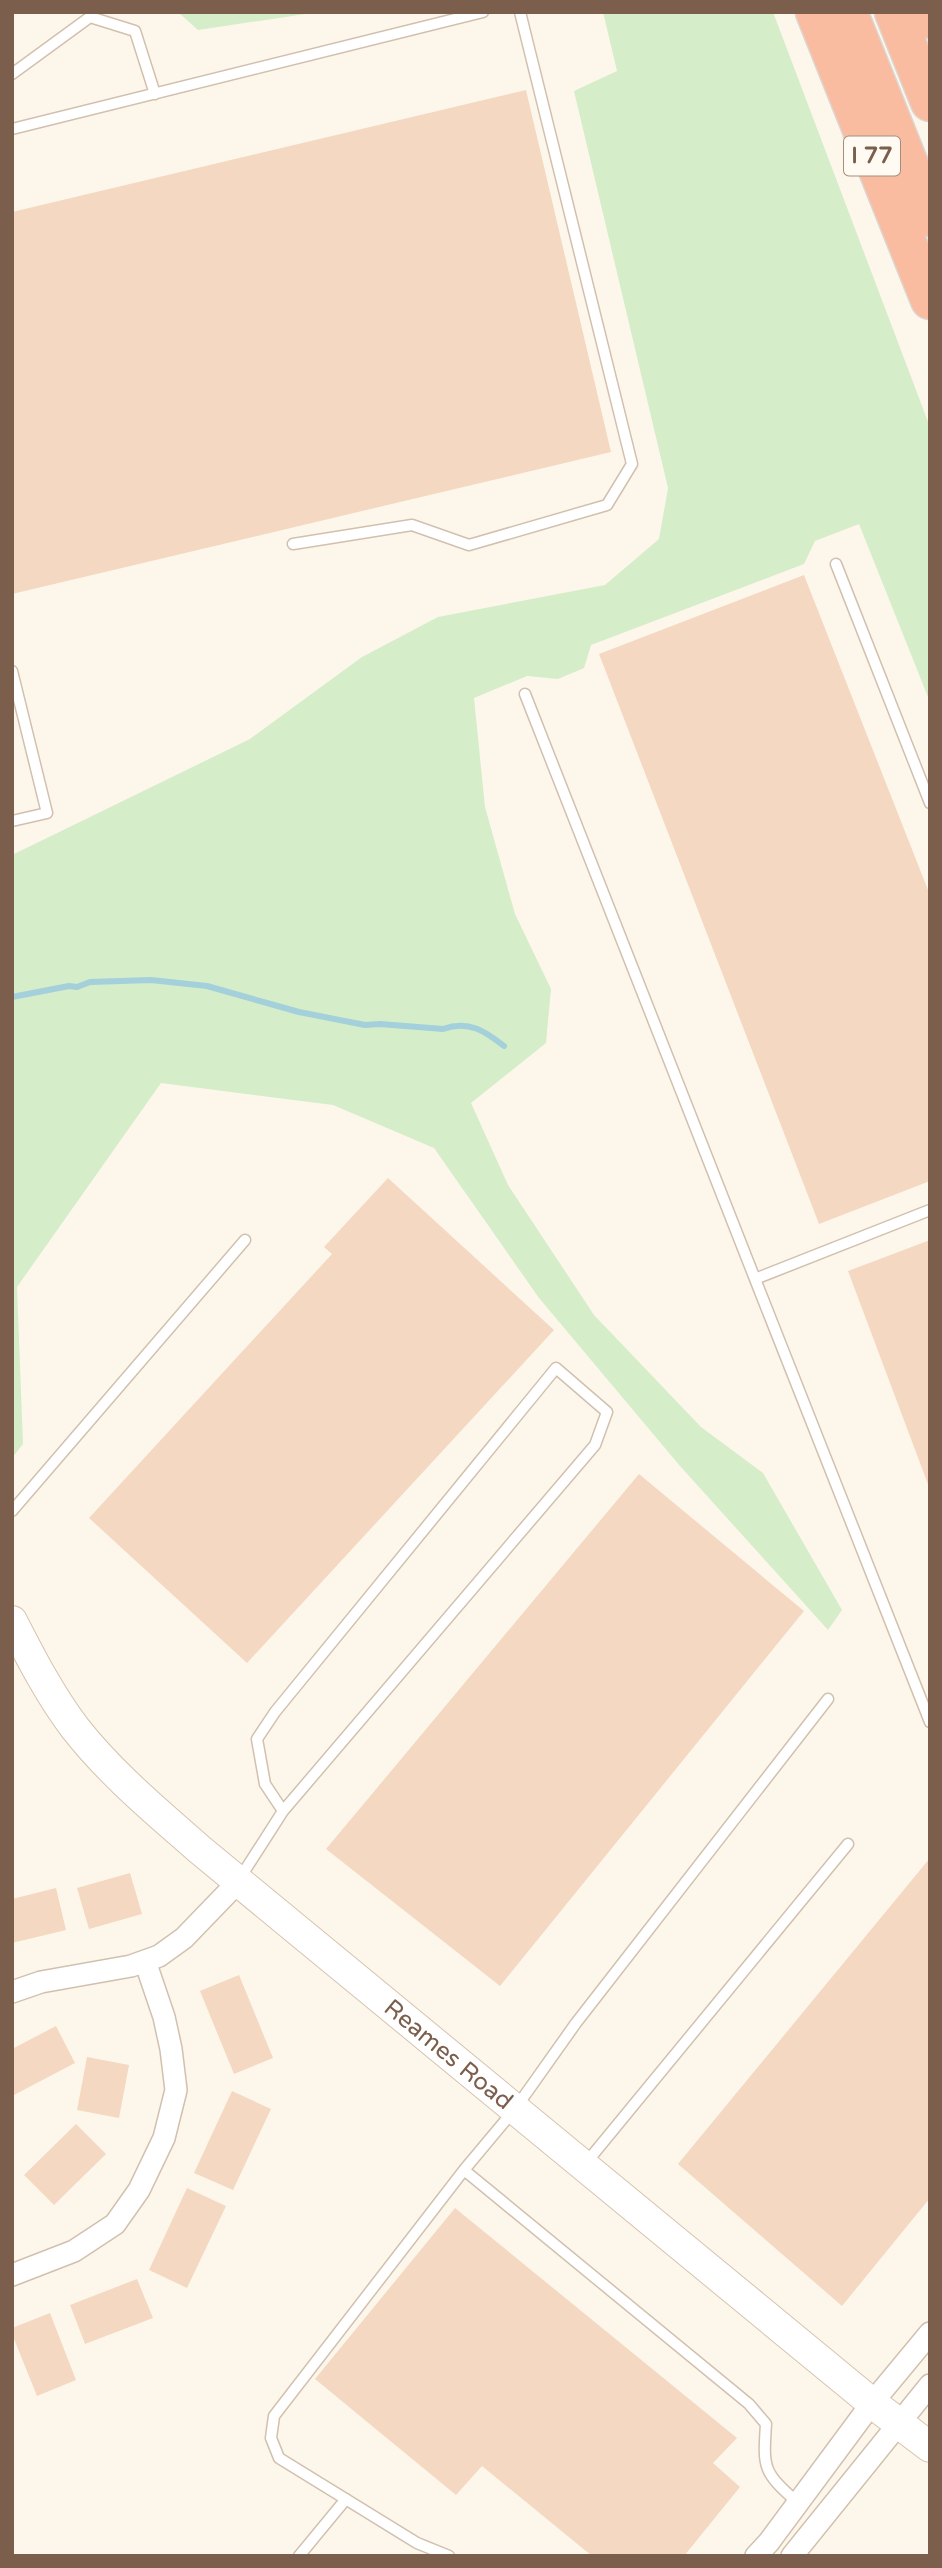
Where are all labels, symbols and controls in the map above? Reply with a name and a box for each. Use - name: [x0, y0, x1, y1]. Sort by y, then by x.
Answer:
- road number: I 77: [844, 136, 900, 176]
- street label: Reames Road: [378, 1993, 519, 2116]

